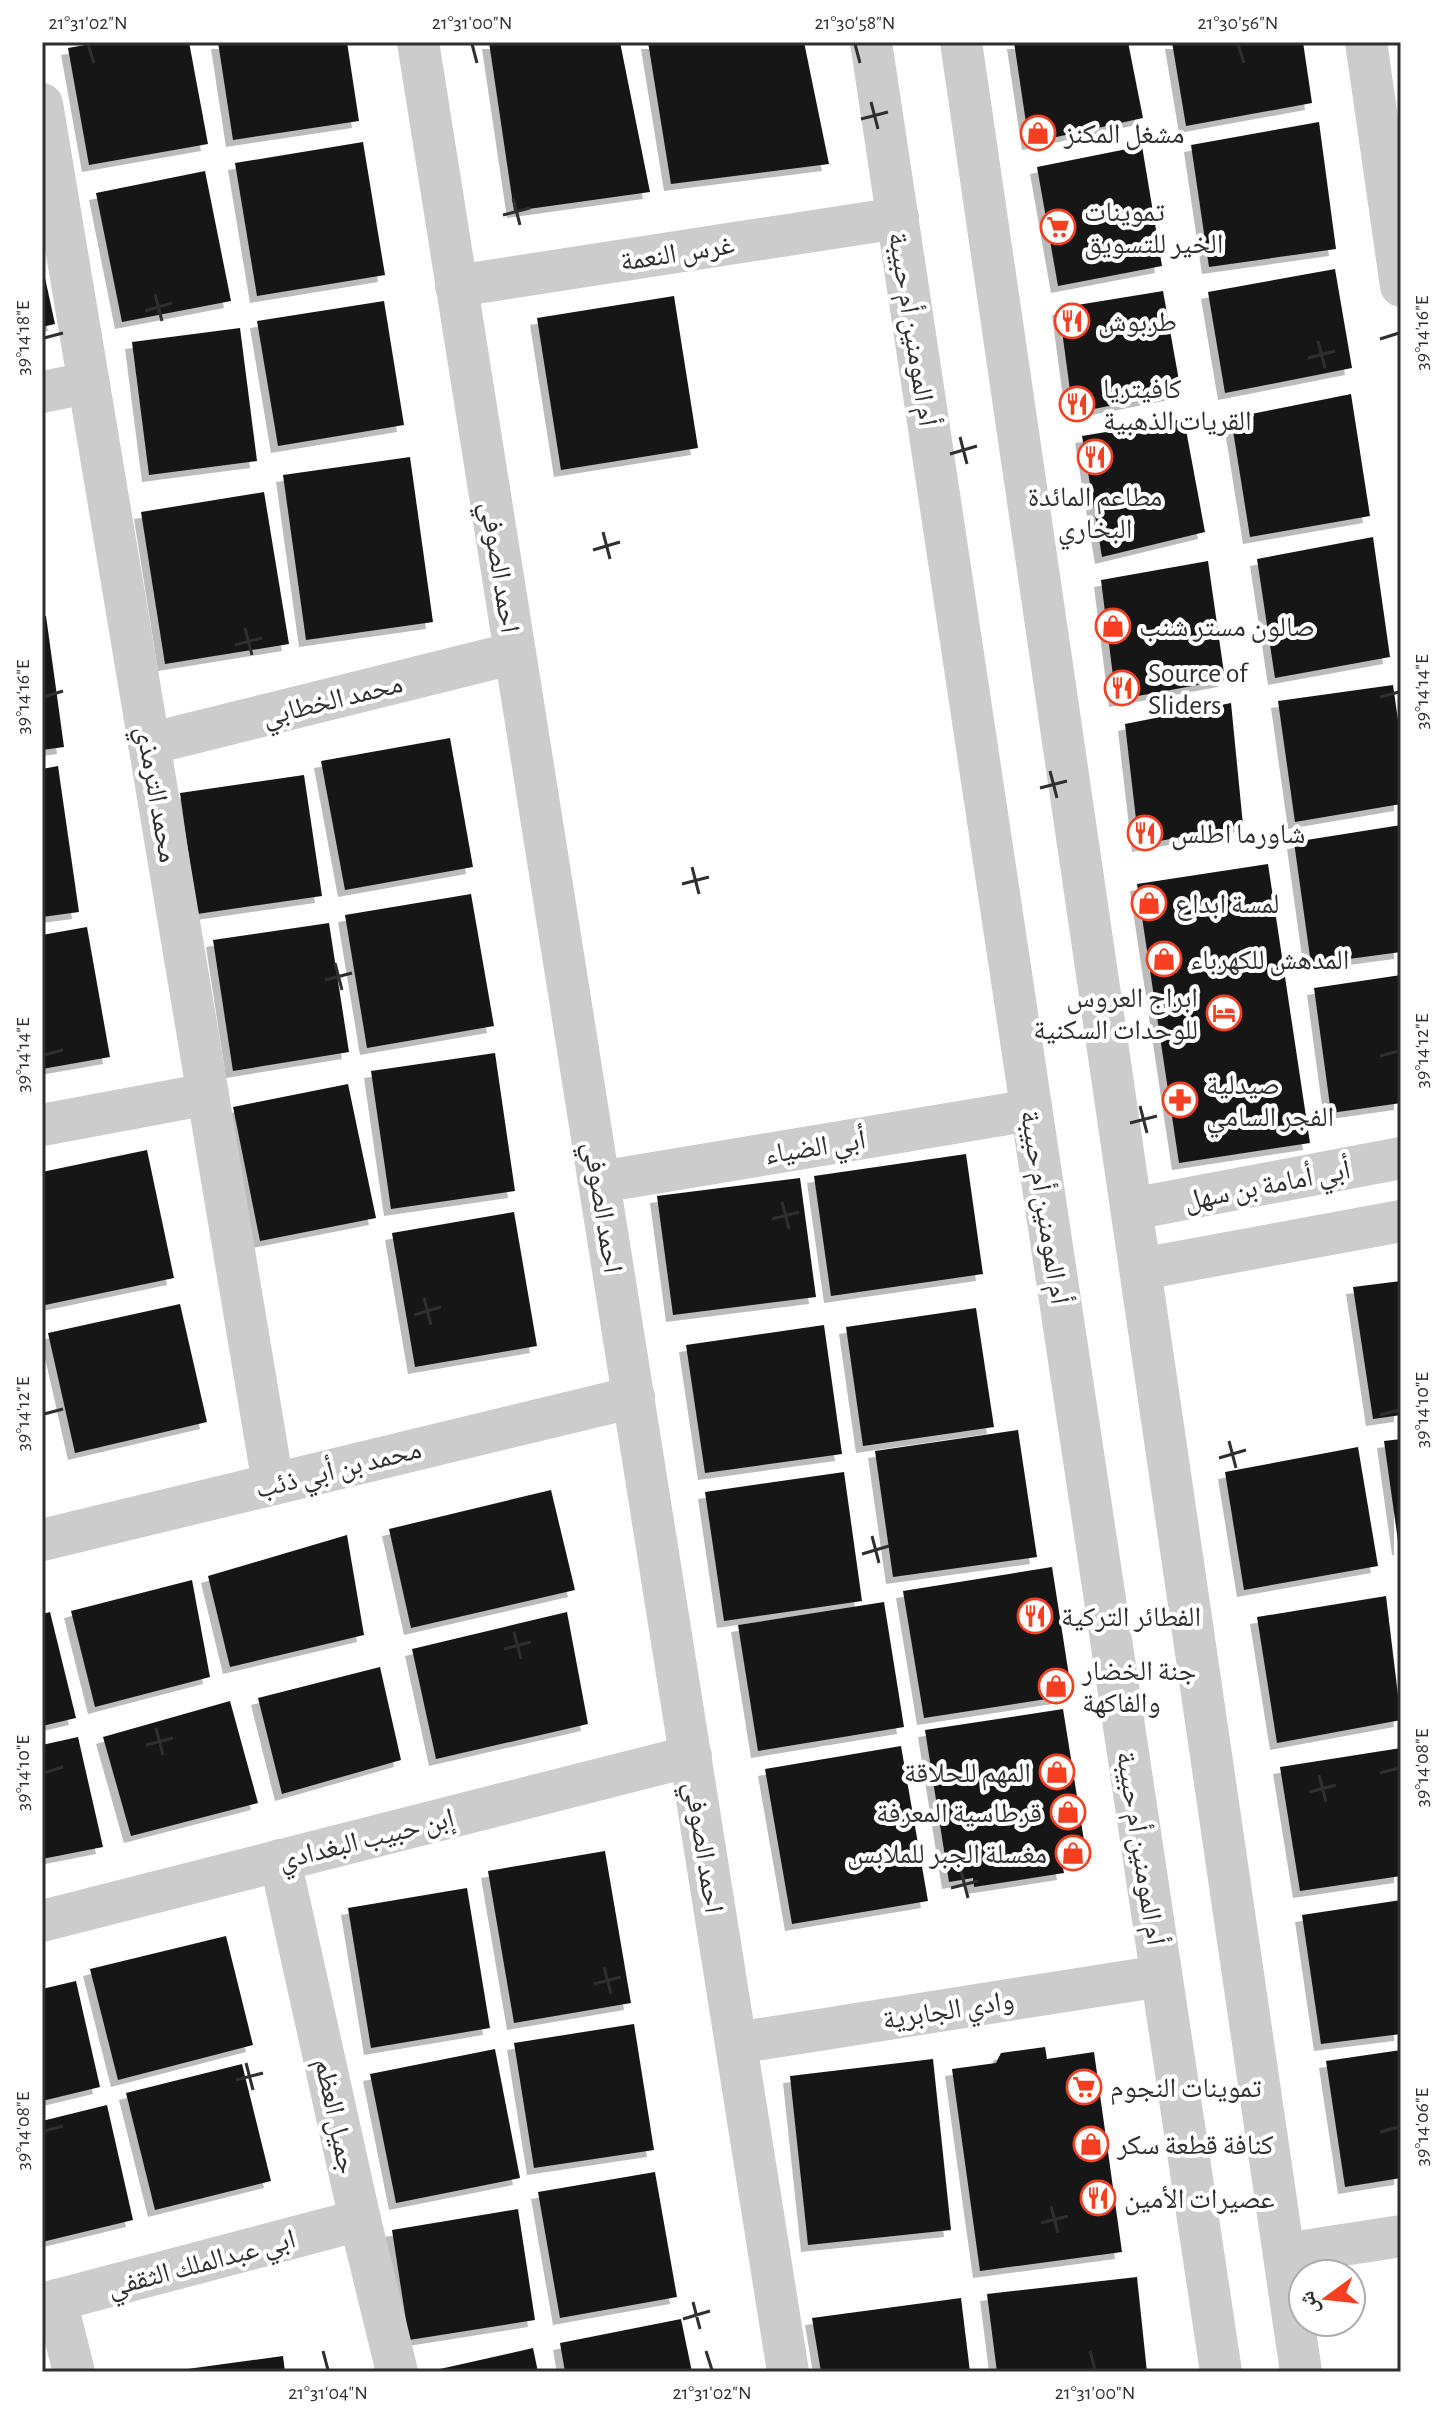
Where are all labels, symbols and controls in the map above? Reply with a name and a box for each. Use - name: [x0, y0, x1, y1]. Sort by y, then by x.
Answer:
- text: 21°31'02"N: [48, 13, 128, 33]
- text: 21°31'00"N: [432, 13, 512, 33]
- text: 21°30'58"N: [814, 13, 896, 33]
- text: 21°30'56"N: [1198, 13, 1278, 33]
- shop icon: مشغل المكنز: [1019, 114, 1057, 152]
- place label: مشغل المكنز: [1063, 121, 1185, 151]
- place label: تموينات الخير للتسويق: [1084, 199, 1223, 261]
- supermarket icon: تموينات الخير للتسويق: [1039, 208, 1077, 246]
- street label: أم المومنين أم حبيبة: [880, 230, 946, 429]
- street label: غرس النعمة: [618, 231, 737, 279]
- text: 39°14'16"E: [1412, 295, 1432, 370]
- text: 39°14'18"E: [13, 300, 33, 375]
- restaurant icon: طربوش: [1053, 302, 1091, 340]
- place label: طربوش: [1098, 309, 1177, 339]
- place label: كافيتريا القريات الذهبية: [1103, 376, 1252, 436]
- restaurant icon: كافيتريا القريات الذهبية: [1058, 385, 1096, 423]
- restaurant icon: مطاعم المائدة البخاري: [1076, 438, 1114, 476]
- place label: مطاعم المائدة البخاري: [1028, 484, 1162, 551]
- street label: احمد الصوفي: [468, 500, 523, 636]
- shop icon: صالون مستر شنب: [1094, 607, 1132, 645]
- place label: صالون مستر شنب: [1139, 614, 1315, 643]
- text: 39°14'14"E: [1412, 654, 1432, 730]
- text: 39°14'16"E: [13, 659, 33, 734]
- place label: Source of Sliders: [1148, 660, 1249, 720]
- restaurant icon: Source of Sliders: [1103, 669, 1141, 707]
- street label: محمد الخطابي: [259, 670, 407, 739]
- street label: محمد الترمذي: [123, 724, 182, 866]
- restaurant icon: شاورما اطلس: [1126, 814, 1164, 852]
- place label: شاورما اطلس: [1171, 821, 1305, 851]
- shop icon: لمسة ابداع: [1130, 884, 1168, 922]
- place label: لمسة ابداع: [1175, 891, 1280, 921]
- shop icon: المدهش للكهرباء: [1145, 940, 1183, 978]
- place label: المدهش للكهرباء: [1190, 947, 1349, 977]
- place label: ابراج العروس للوحدات السكنية: [1033, 985, 1198, 1045]
- hotel icon: ابراج العروس للوحدات السكنية: [1205, 994, 1243, 1032]
- text: 39°14'12"E: [1412, 1013, 1432, 1088]
- text: 39°14'14"E: [13, 1017, 33, 1093]
- place label: صيدلية الفجر السامي: [1206, 1072, 1334, 1139]
- pharmacy icon: صيدلية الفجر السامي: [1161, 1081, 1199, 1119]
- street label: أم المومنين أم حبيبة: [1012, 1108, 1078, 1307]
- street label: أبي الضياء: [762, 1122, 869, 1177]
- street label: احمد الصوفي: [571, 1140, 626, 1276]
- street label: أبي أمامة بن سهل: [1181, 1152, 1354, 1223]
- text: 39°14'10"E: [1412, 1372, 1432, 1448]
- text: 39°14'12"E: [13, 1376, 33, 1451]
- street label: محمد بن أبي ذئب: [252, 1431, 426, 1511]
- restaurant icon: الفطائر التركية: [1016, 1597, 1054, 1635]
- place label: الفطائر التركية: [1061, 1604, 1201, 1632]
- place label: جنة الخضار والفاكهة: [1081, 1658, 1196, 1718]
- shop icon: جنة الخضار والفاكهة: [1037, 1667, 1075, 1705]
- text: 39°14'08"E: [1412, 1728, 1432, 1807]
- text: 39°14'10"E: [13, 1735, 33, 1811]
- street label: أم المومنين أم حبيبة: [1108, 1749, 1174, 1948]
- shop icon: المهم للحلاقة: [1038, 1753, 1076, 1791]
- place label: المهم للحلاقة: [904, 1760, 1031, 1791]
- street label: احمد الصوفي: [672, 1780, 727, 1916]
- shop icon: قرطاسية المعرفة: [1049, 1793, 1087, 1831]
- place label: قرطاسية المعرفة: [876, 1800, 1042, 1828]
- street label: إبن حبيب البغدادي: [276, 1805, 459, 1882]
- shop icon: مغسلة الجبر للملابس: [1054, 1834, 1092, 1872]
- place label: مغسلة الجبر للملابس: [847, 1841, 1047, 1871]
- street label: وادي الجابرية: [880, 1987, 1017, 2042]
- street label: جميل العظم: [306, 2056, 361, 2177]
- supermarket icon: تموينات النجوم: [1065, 2068, 1103, 2106]
- place label: تموينات النجوم: [1110, 2075, 1262, 2106]
- text: 39°14'06"E: [1412, 2087, 1432, 2166]
- text: 39°14'08"E: [13, 2091, 33, 2170]
- shop icon: كنافة قطعة سكر: [1072, 2125, 1110, 2163]
- place label: كنافة قطعة سكر: [1116, 2132, 1274, 2160]
- restaurant icon: عصيرات الأمين: [1079, 2179, 1117, 2217]
- place label: عصيرات الأمين: [1124, 2185, 1275, 2216]
- street label: ابي عبدالملك الثقفي: [104, 2225, 301, 2309]
- north arrow: [1287, 2258, 1367, 2338]
- text: ش: [1295, 2288, 1324, 2317]
- text: 21°31'04"N: [288, 2383, 368, 2403]
- text: 21°31'02"N: [672, 2383, 752, 2403]
- text: 21°31'00"N: [1055, 2383, 1135, 2403]

